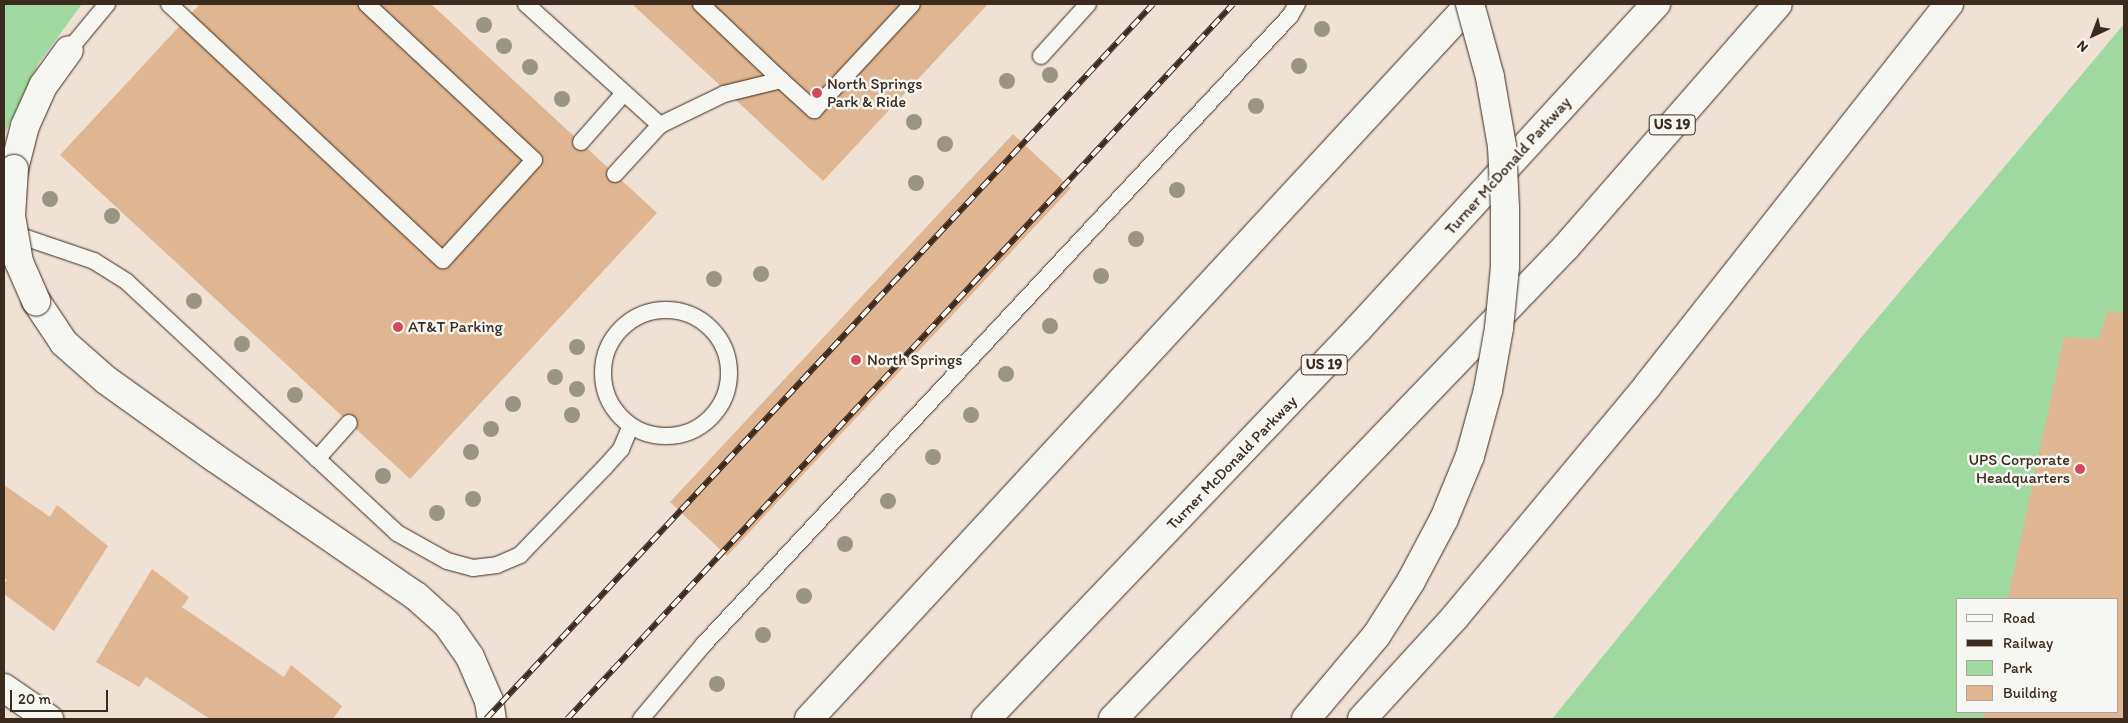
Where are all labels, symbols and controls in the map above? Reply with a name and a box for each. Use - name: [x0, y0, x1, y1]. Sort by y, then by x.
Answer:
- north arrow: [2068, 10, 2118, 60]
- text: N: [2073, 37, 2092, 56]
- place label: North Springs Park & Ride: [827, 74, 922, 112]
- marker: North Springs Park & Ride: [811, 87, 823, 99]
- street label: Turner McDonald Parkway: [1441, 93, 1575, 239]
- road number: US 19: [1648, 112, 1696, 138]
- place label: AT&T Parking: [408, 317, 502, 337]
- marker: AT&T Parking: [392, 321, 404, 333]
- place label: North Springs: [867, 350, 962, 370]
- road number: US 19: [1300, 352, 1348, 378]
- marker: North Springs: [849, 353, 863, 367]
- street label: Turner McDonald Parkway: [1163, 392, 1301, 534]
- place label: UPS Corporate Headquarters: [1969, 450, 2070, 488]
- marker: UPS Corporate Headquarters: [2074, 463, 2086, 475]
- legend: [1956, 598, 2118, 713]
- text: Road: [2003, 609, 2035, 627]
- text: Railway: [2003, 634, 2053, 652]
- text: Park: [2003, 659, 2033, 677]
- scale bar: [12, 680, 110, 712]
- text: Building: [2003, 684, 2057, 702]
- text: 20 m: [18, 690, 51, 708]

